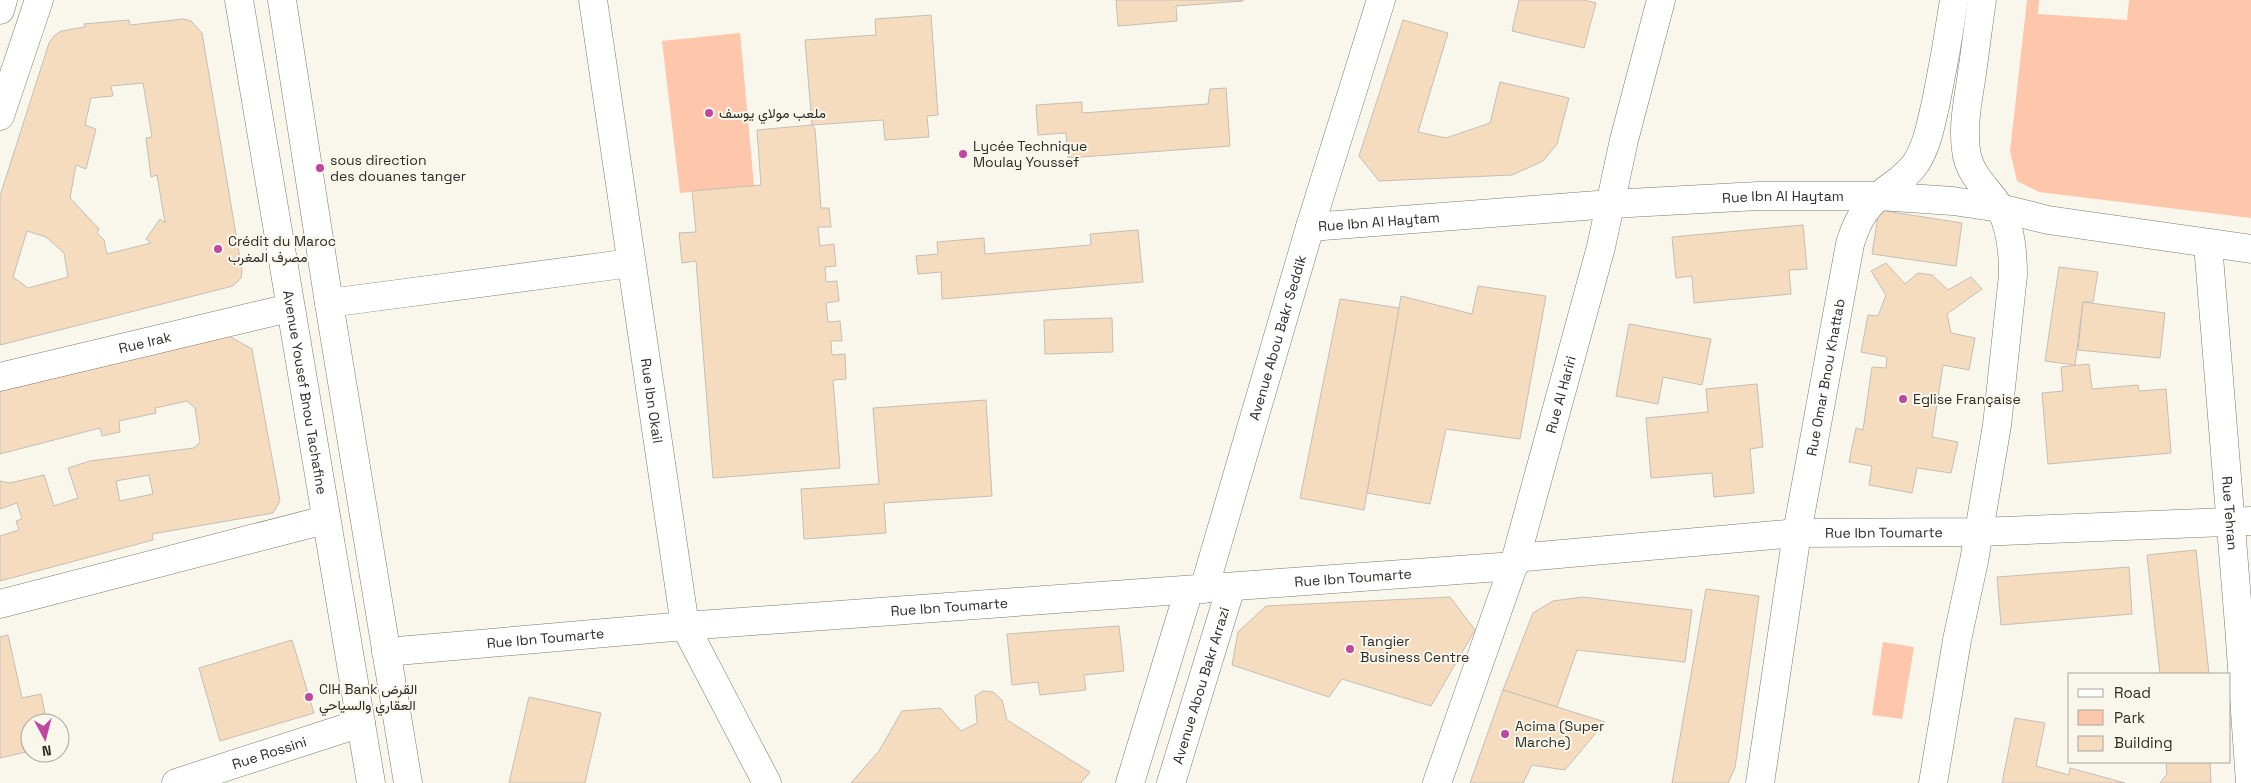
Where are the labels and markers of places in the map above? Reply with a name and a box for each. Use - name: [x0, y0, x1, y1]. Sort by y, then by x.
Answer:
- place label: ملعب مولاي يوسف: [719, 104, 826, 125]
- marker: ملعب مولاي يوسف: [703, 107, 715, 119]
- place label: Lycée Technique Moulay Youssef: [973, 137, 1087, 171]
- marker: Lycée Technique Moulay Youssef: [957, 148, 969, 160]
- place label: sous direction des douanes tanger: [330, 151, 466, 185]
- marker: sous direction des douanes tanger: [314, 162, 326, 174]
- place label: Crédit du Maroc مصرف المغرب: [228, 232, 336, 266]
- marker: Crédit du Maroc مصرف المغرب: [212, 243, 224, 255]
- place label: Eglise Française: [1913, 390, 2021, 408]
- marker: Eglise Française: [1897, 393, 1909, 405]
- place label: Tangier Business Centre: [1360, 632, 1469, 666]
- marker: Tangier Business Centre: [1344, 643, 1356, 655]
- place label: CIH Bank القرض العقاري والسياحي: [319, 680, 417, 717]
- marker: CIH Bank القرض العقاري والسياحي: [303, 691, 315, 703]
- place label: Acima (Super Marche): [1515, 717, 1604, 751]
- marker: Acima (Super Marche): [1499, 728, 1511, 740]

